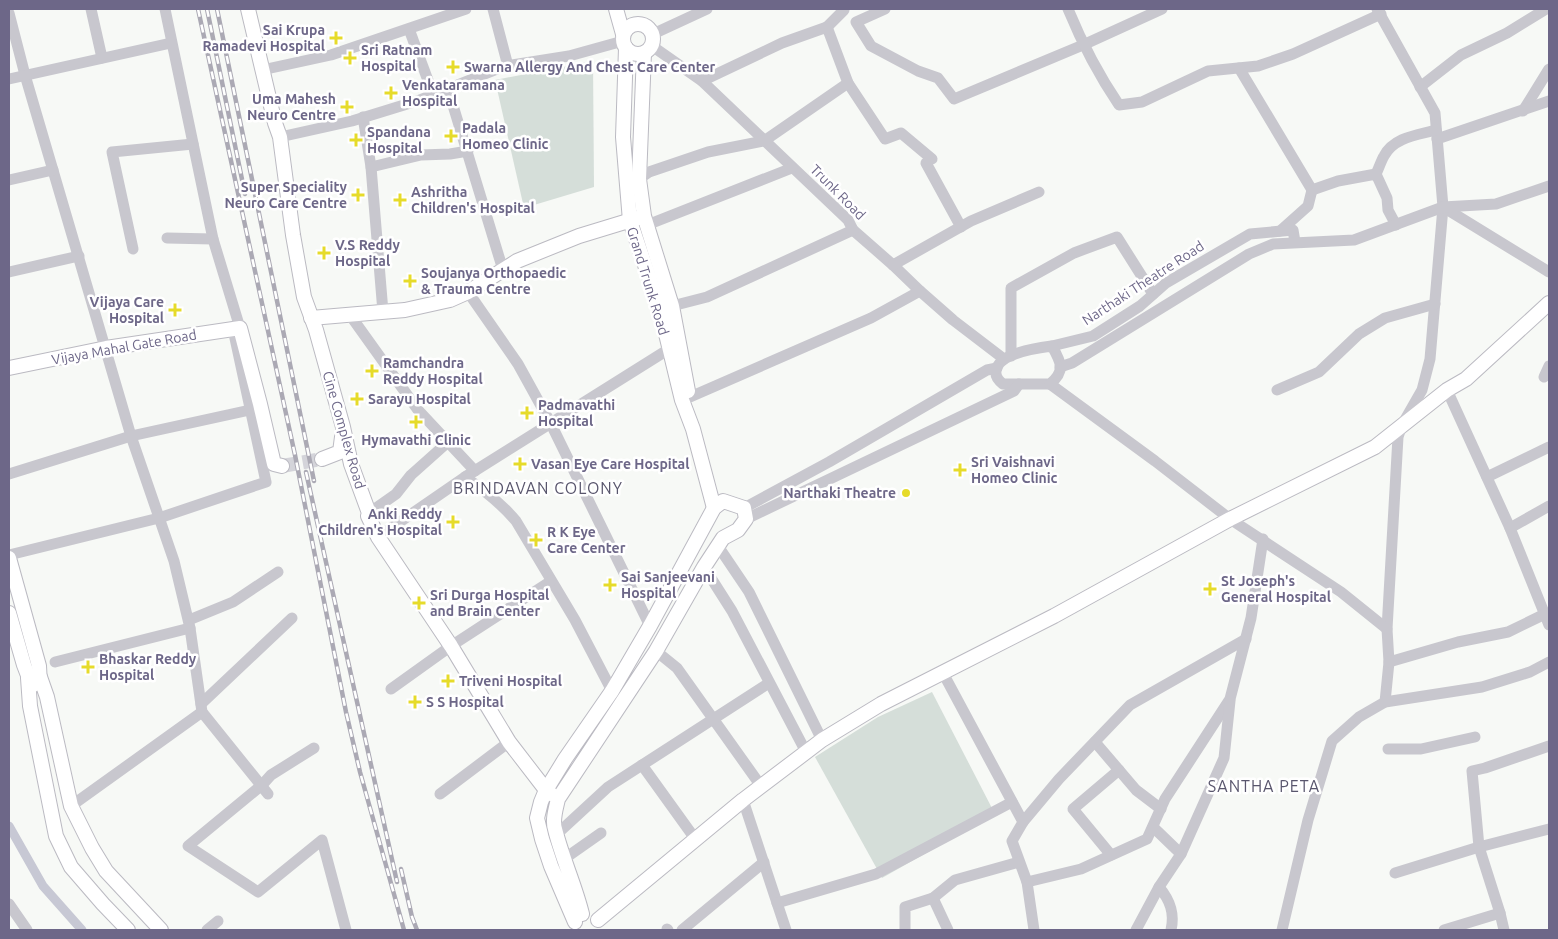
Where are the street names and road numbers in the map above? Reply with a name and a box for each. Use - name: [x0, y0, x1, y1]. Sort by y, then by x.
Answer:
- street label: Trunk Road: [807, 161, 869, 223]
- street label: Grand Trunk Road: [624, 225, 672, 337]
- street label: Narthaki Theatre Road: [1079, 238, 1207, 328]
- street label: Vijaya Mahal Gate Road: [50, 326, 198, 368]
- street label: Cine Complex Road: [320, 369, 368, 491]

